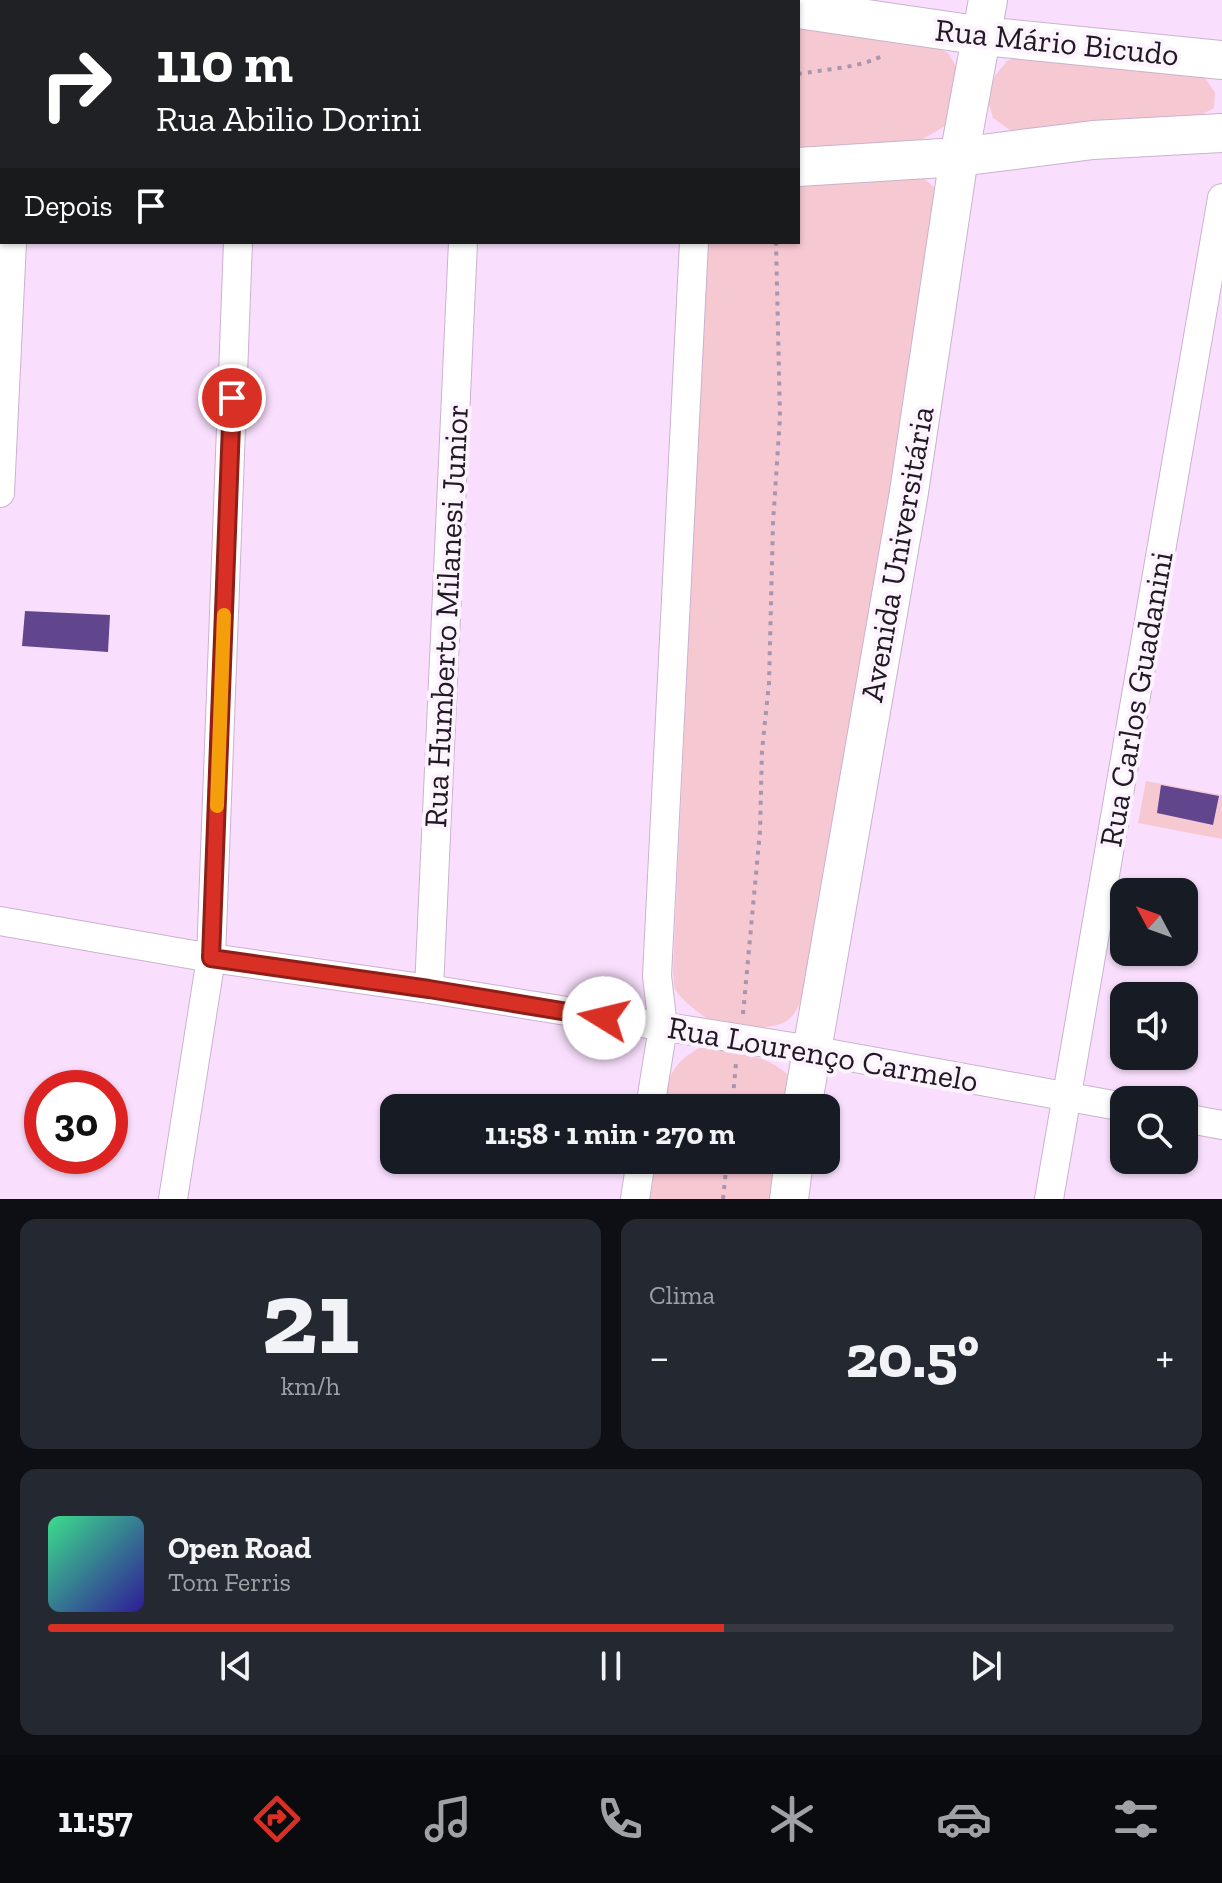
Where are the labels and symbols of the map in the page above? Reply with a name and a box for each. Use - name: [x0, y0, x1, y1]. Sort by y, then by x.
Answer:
- street label: Rua Mário Bicudo: [933, 10, 1181, 74]
- pin: [198, 364, 266, 432]
- street label: Rua Humberto Milanesi Junior: [416, 403, 476, 829]
- street label: Avenida Universitária: [852, 403, 942, 705]
- street label: Rua Carlos Guadanini: [1091, 548, 1181, 850]
- north arrow: [1110, 878, 1198, 966]
- position arrow: [562, 976, 646, 1060]
- street label: Rua Lourenço Carmelo: [665, 1008, 981, 1100]
- speed limit sign: 30: [24, 1070, 128, 1174]

